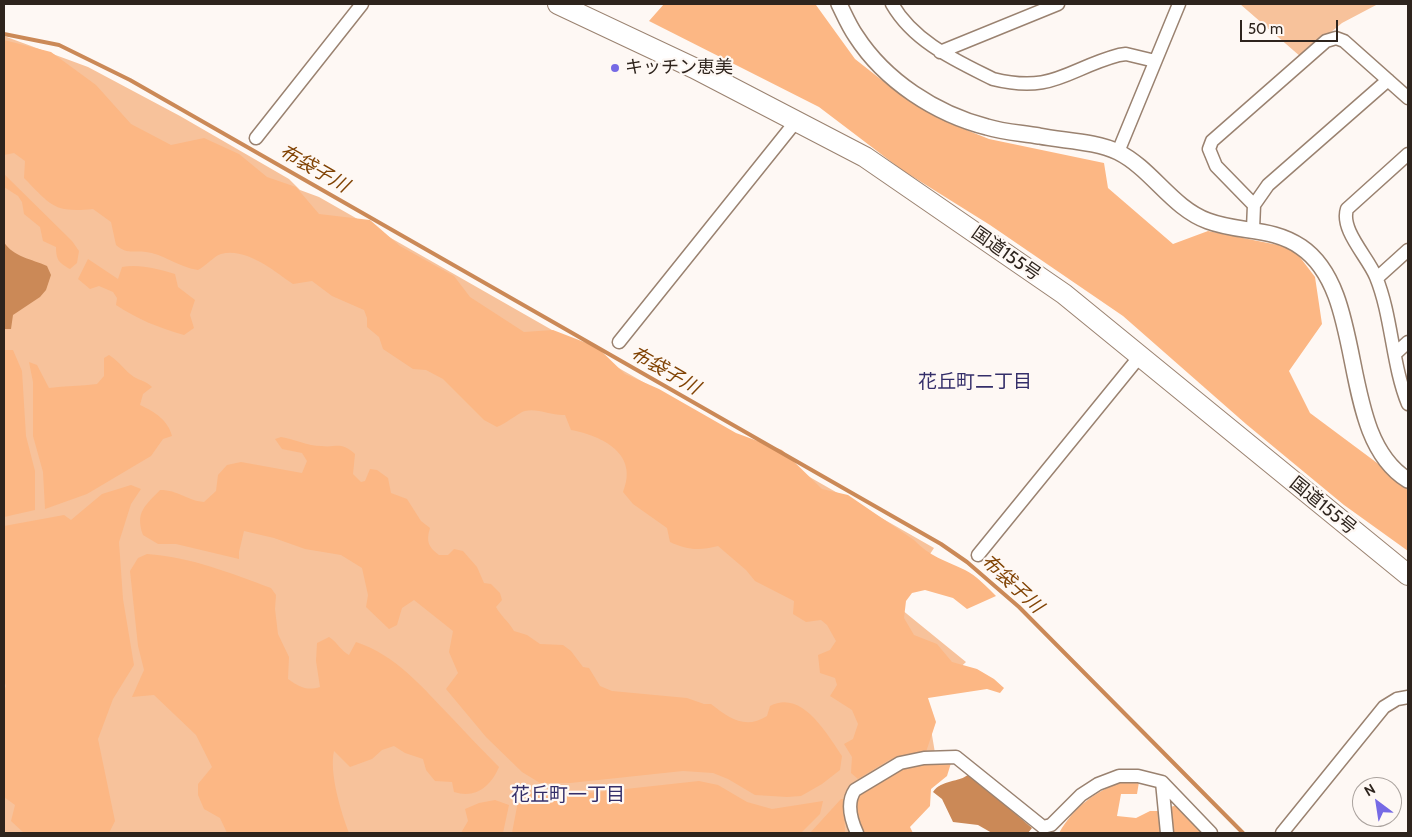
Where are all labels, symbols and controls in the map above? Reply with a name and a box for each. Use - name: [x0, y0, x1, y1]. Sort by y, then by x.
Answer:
- scale bar: [1242, 10, 1340, 42]
- text: 50 m: [1248, 20, 1283, 38]
- place label: キッチン恵美: [625, 57, 733, 79]
- marker: キッチン恵美: [609, 62, 621, 74]
- water label: 布袋子川: [275, 140, 353, 198]
- street label: 国道155号: [967, 222, 1045, 286]
- water label: 布袋子川: [626, 342, 704, 400]
- district label: 花丘町二丁目: [918, 371, 1032, 393]
- street label: 国道155号: [1285, 473, 1361, 539]
- water label: 布袋子川: [976, 550, 1048, 618]
- north arrow: [1352, 777, 1402, 827]
- text: N: [1361, 780, 1379, 800]
- district label: 花丘町一丁目: [511, 784, 625, 806]

